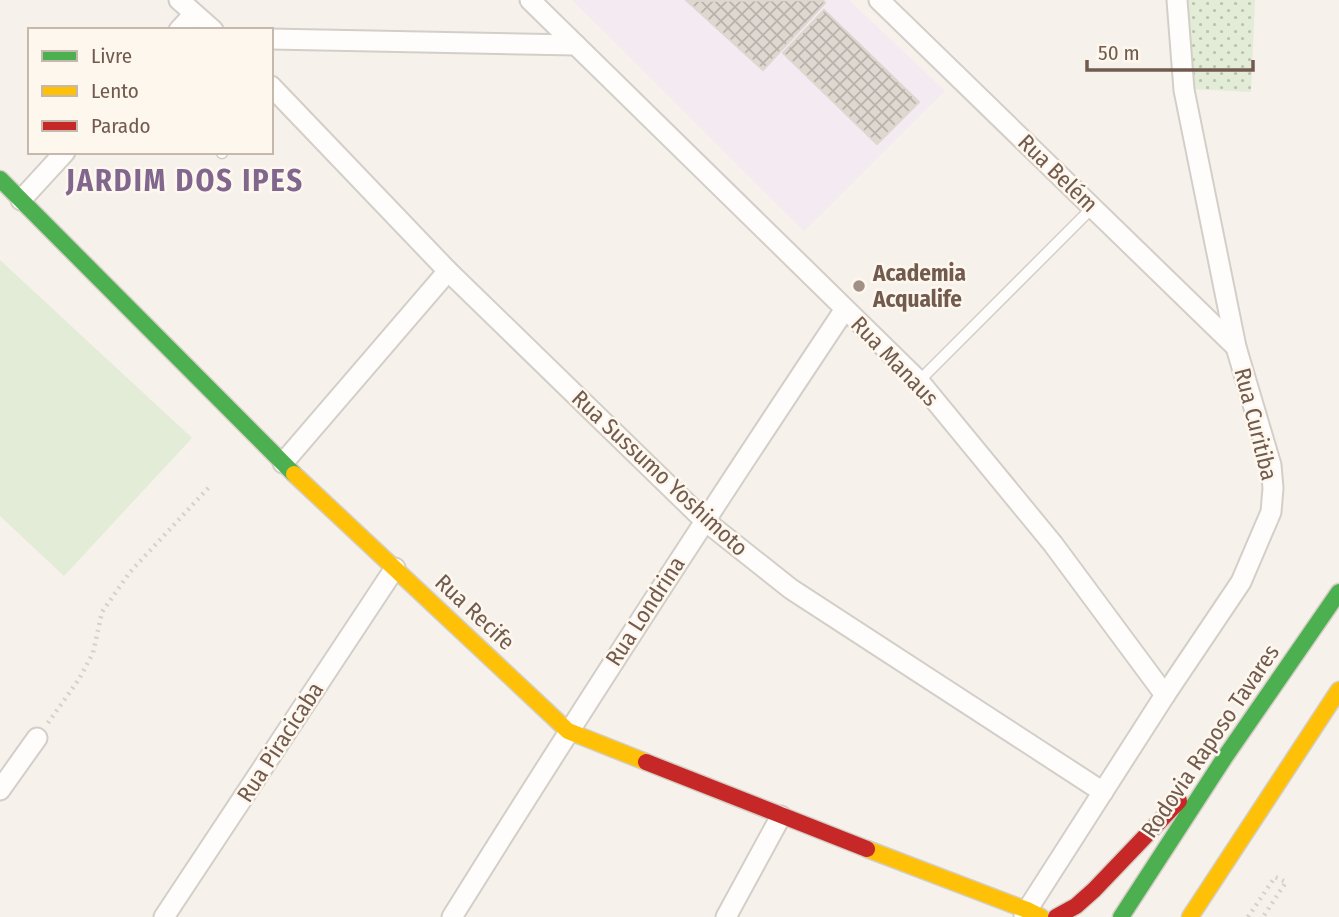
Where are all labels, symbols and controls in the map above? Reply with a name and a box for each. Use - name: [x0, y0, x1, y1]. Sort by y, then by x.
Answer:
- legend: [28, 28, 273, 154]
- scale bar: [1087, 28, 1253, 72]
- text: 50 m: [1098, 40, 1140, 66]
- text: Livre: [91, 43, 132, 69]
- text: Lento: [91, 78, 139, 104]
- text: Parado: [91, 113, 150, 139]
- street label: Rua Belém: [1012, 128, 1104, 218]
- district label: JARDIM DOS IPES: [65, 163, 304, 199]
- place label: Academia Acqualife: [872, 259, 966, 313]
- marker: Academia Acqualife: [851, 278, 867, 294]
- street label: Rua Manaus: [845, 310, 945, 412]
- street label: Rua Curitiba: [1229, 365, 1283, 483]
- street label: Rua Sussumo Yoshimoto: [566, 384, 754, 562]
- street label: Rua Londrina: [599, 551, 691, 671]
- street label: Rua Recife: [429, 568, 521, 656]
- street label: Rodovia Raposo Tavares: [1135, 639, 1285, 843]
- street label: Rua Piracicaba: [231, 677, 329, 807]

